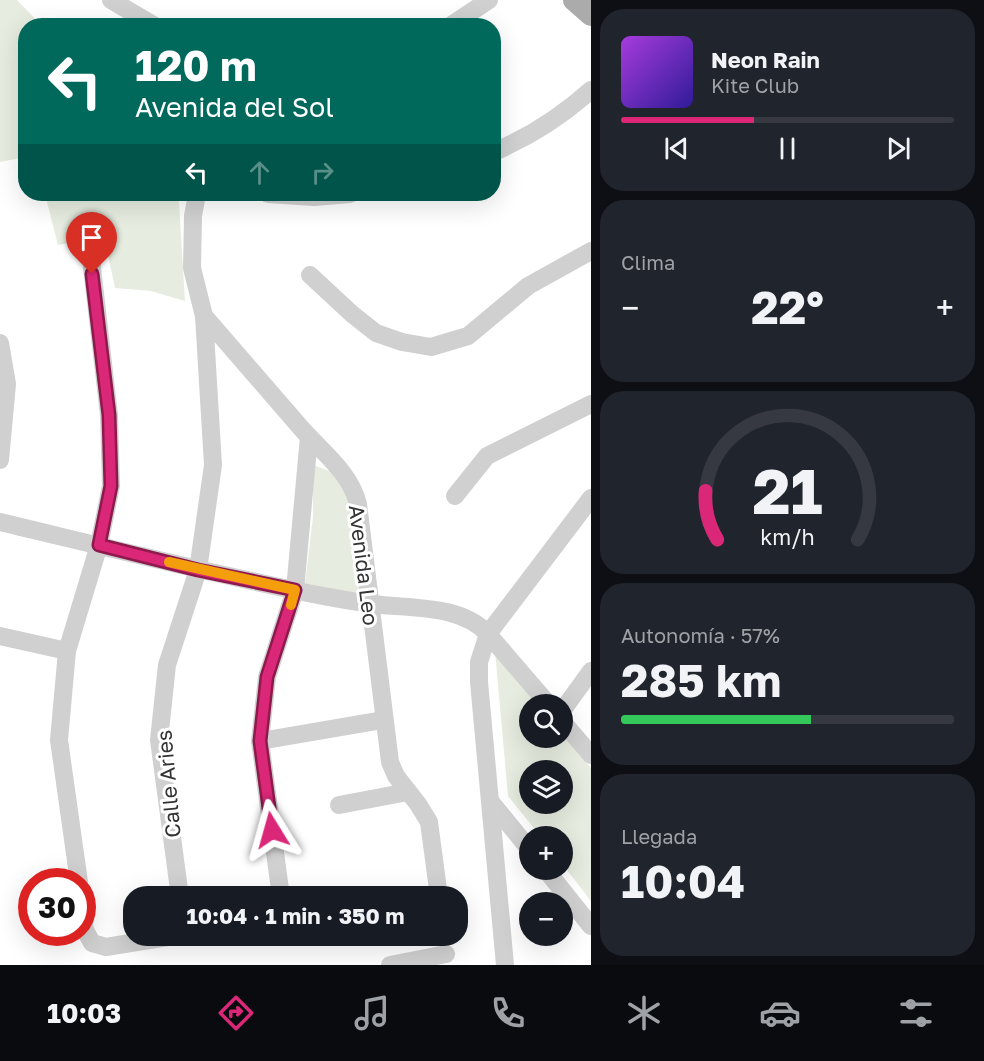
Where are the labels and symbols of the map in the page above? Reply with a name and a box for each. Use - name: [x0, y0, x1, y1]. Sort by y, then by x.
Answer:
- pin: [66, 212, 117, 274]
- street label: Avenida Leo: [344, 503, 384, 627]
- street label: Calle Aries: [150, 729, 186, 839]
- position arrow: [240, 798, 304, 862]
- speed limit sign: 30: [18, 868, 96, 946]

